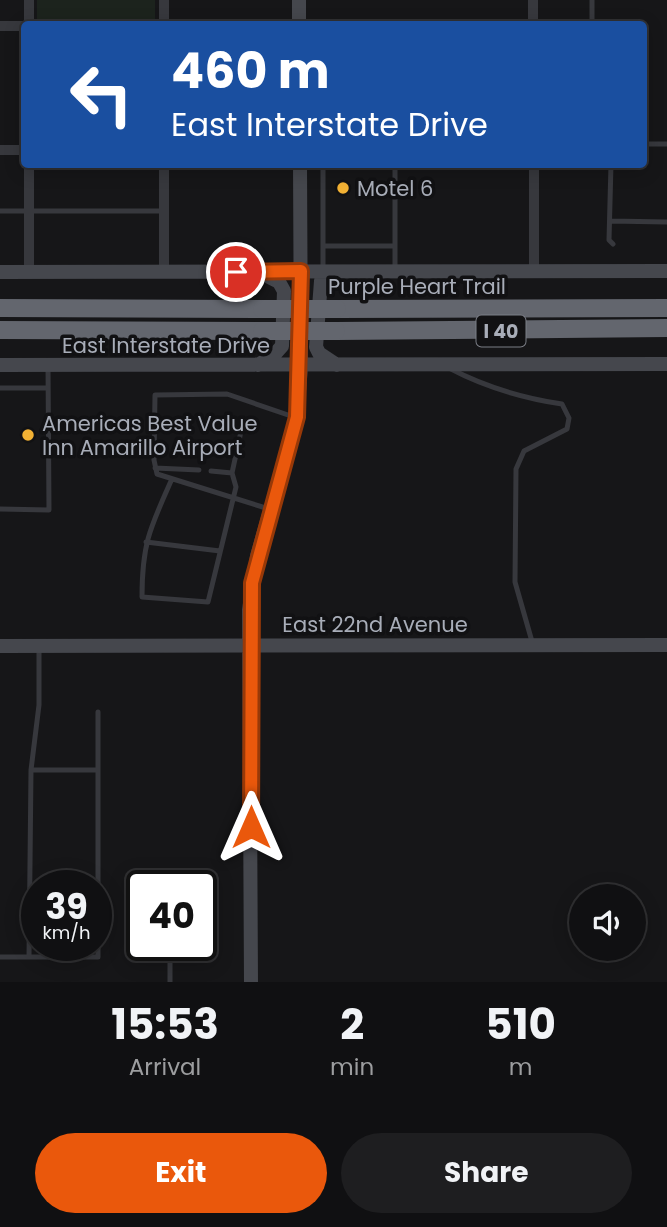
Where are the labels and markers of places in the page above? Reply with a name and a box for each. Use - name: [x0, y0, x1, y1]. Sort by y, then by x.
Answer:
- place label: Motel 6: [357, 174, 433, 203]
- marker: Motel 6: [335, 180, 351, 196]
- pin: [206, 242, 266, 302]
- place label: Americas Best Value Inn Amarillo Airport: [42, 409, 257, 462]
- marker: Americas Best Value Inn Amarillo Airport: [20, 427, 36, 443]

